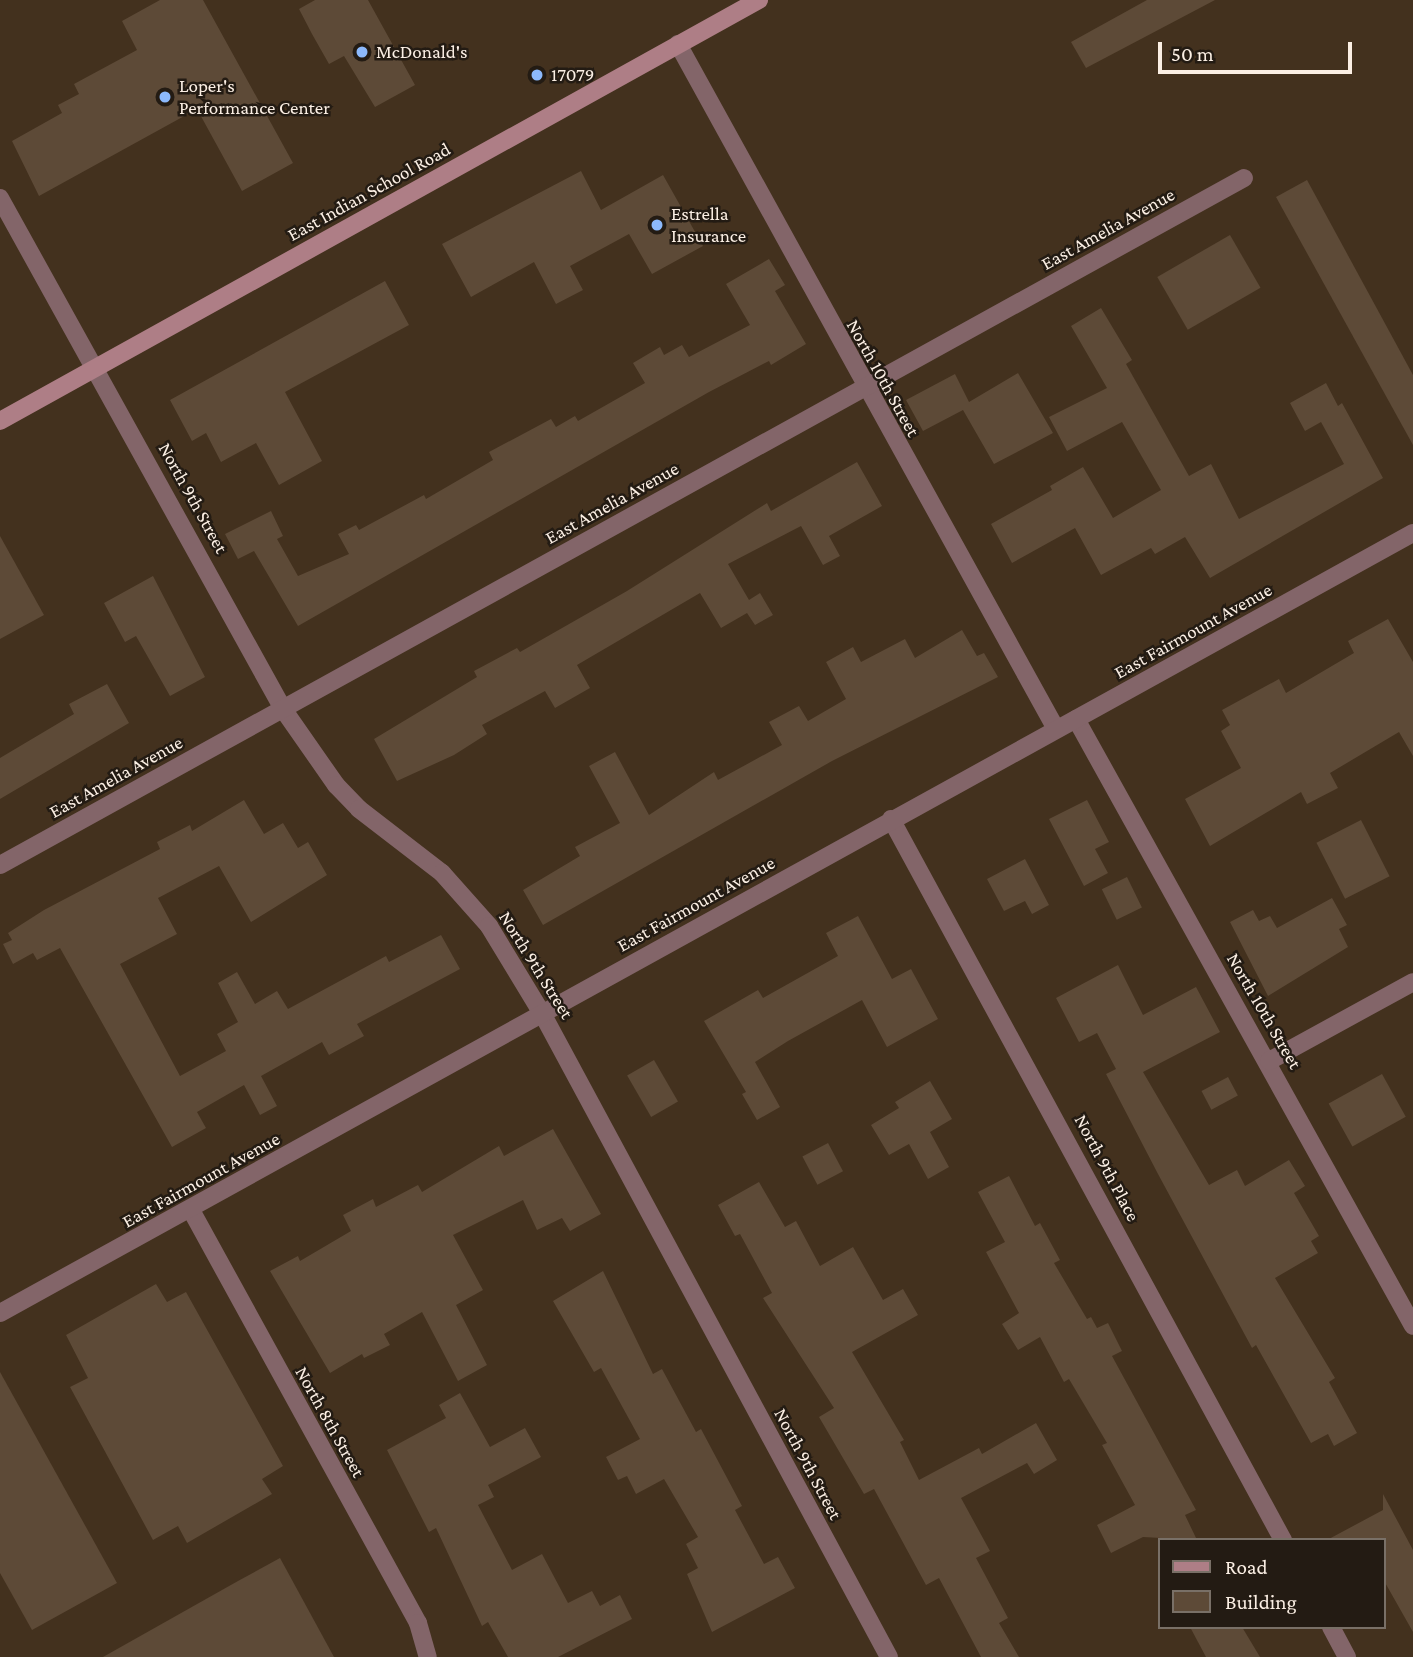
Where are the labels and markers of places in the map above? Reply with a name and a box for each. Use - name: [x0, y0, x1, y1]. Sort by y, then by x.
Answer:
- place label: McDonald's: [376, 41, 468, 63]
- marker: McDonald's: [354, 44, 370, 60]
- place label: 17079: [551, 64, 594, 86]
- marker: 17079: [529, 67, 545, 83]
- place label: Loper's Performance Center: [179, 75, 330, 119]
- marker: Loper's Performance Center: [157, 89, 173, 105]
- place label: Estrella Insurance: [671, 203, 746, 247]
- marker: Estrella Insurance: [649, 217, 665, 233]

